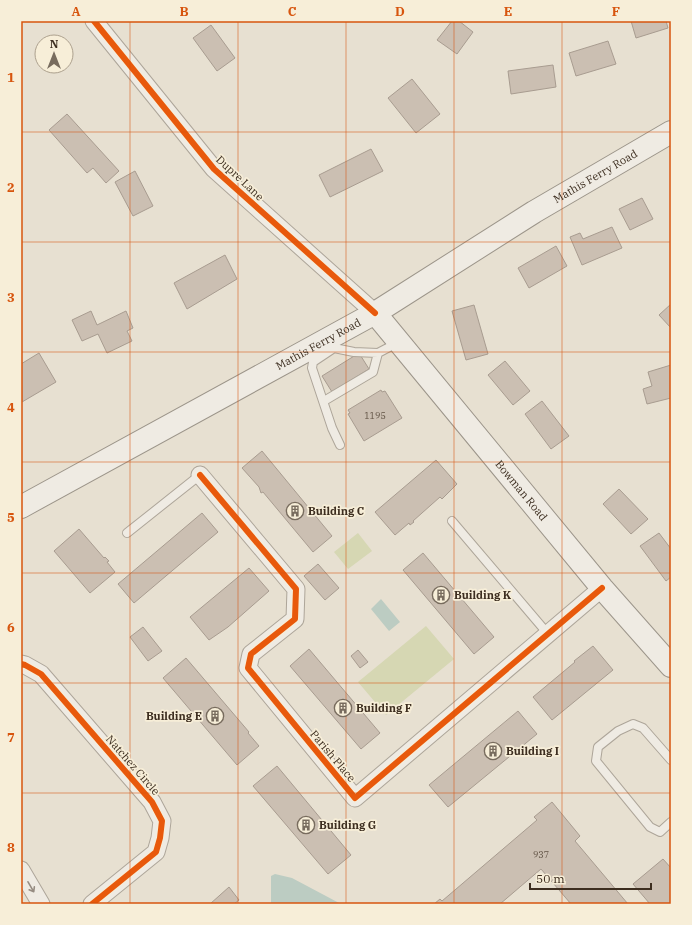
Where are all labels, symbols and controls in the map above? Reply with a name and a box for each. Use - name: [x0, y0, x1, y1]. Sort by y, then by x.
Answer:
- text: A: [71, 3, 81, 20]
- text: B: [179, 3, 189, 20]
- text: C: [288, 3, 297, 20]
- text: D: [395, 3, 405, 20]
- text: E: [504, 3, 512, 20]
- text: F: [612, 3, 620, 20]
- north arrow: [34, 34, 74, 74]
- text: N: [50, 37, 59, 51]
- text: 1: [7, 69, 15, 86]
- street label: Mathis Ferry Road: [551, 146, 640, 206]
- street label: Dupre Lane: [213, 152, 267, 204]
- text: 2: [7, 179, 15, 196]
- text: 3: [7, 289, 15, 306]
- street label: Mathis Ferry Road: [273, 315, 363, 373]
- text: 4: [7, 399, 15, 416]
- house number: 1195: [364, 410, 386, 421]
- street label: Bowman Road: [492, 457, 551, 524]
- building icon: Building C: [285, 501, 305, 521]
- place label: Building C: [308, 504, 364, 518]
- text: 5: [7, 509, 15, 526]
- building icon: Building K: [431, 585, 451, 605]
- place label: Building K: [454, 588, 512, 602]
- text: 6: [7, 619, 15, 636]
- building icon: Building F: [333, 698, 353, 718]
- place label: Building F: [356, 701, 412, 715]
- building icon: Building E: [205, 706, 225, 726]
- place label: Building E: [146, 709, 202, 723]
- street label: Parish Place: [307, 727, 359, 785]
- text: 7: [7, 729, 15, 746]
- street label: Natchez Circle: [103, 732, 163, 798]
- building icon: Building I: [483, 741, 503, 761]
- place label: Building I: [506, 744, 559, 758]
- building icon: Building G: [296, 815, 316, 835]
- place label: Building G: [319, 818, 377, 832]
- text: 8: [7, 839, 15, 856]
- house number: 937: [533, 849, 549, 860]
- scale bar: [530, 865, 651, 891]
- text: 50 m: [536, 871, 565, 886]
- one-way arrow: [28, 881, 36, 893]

